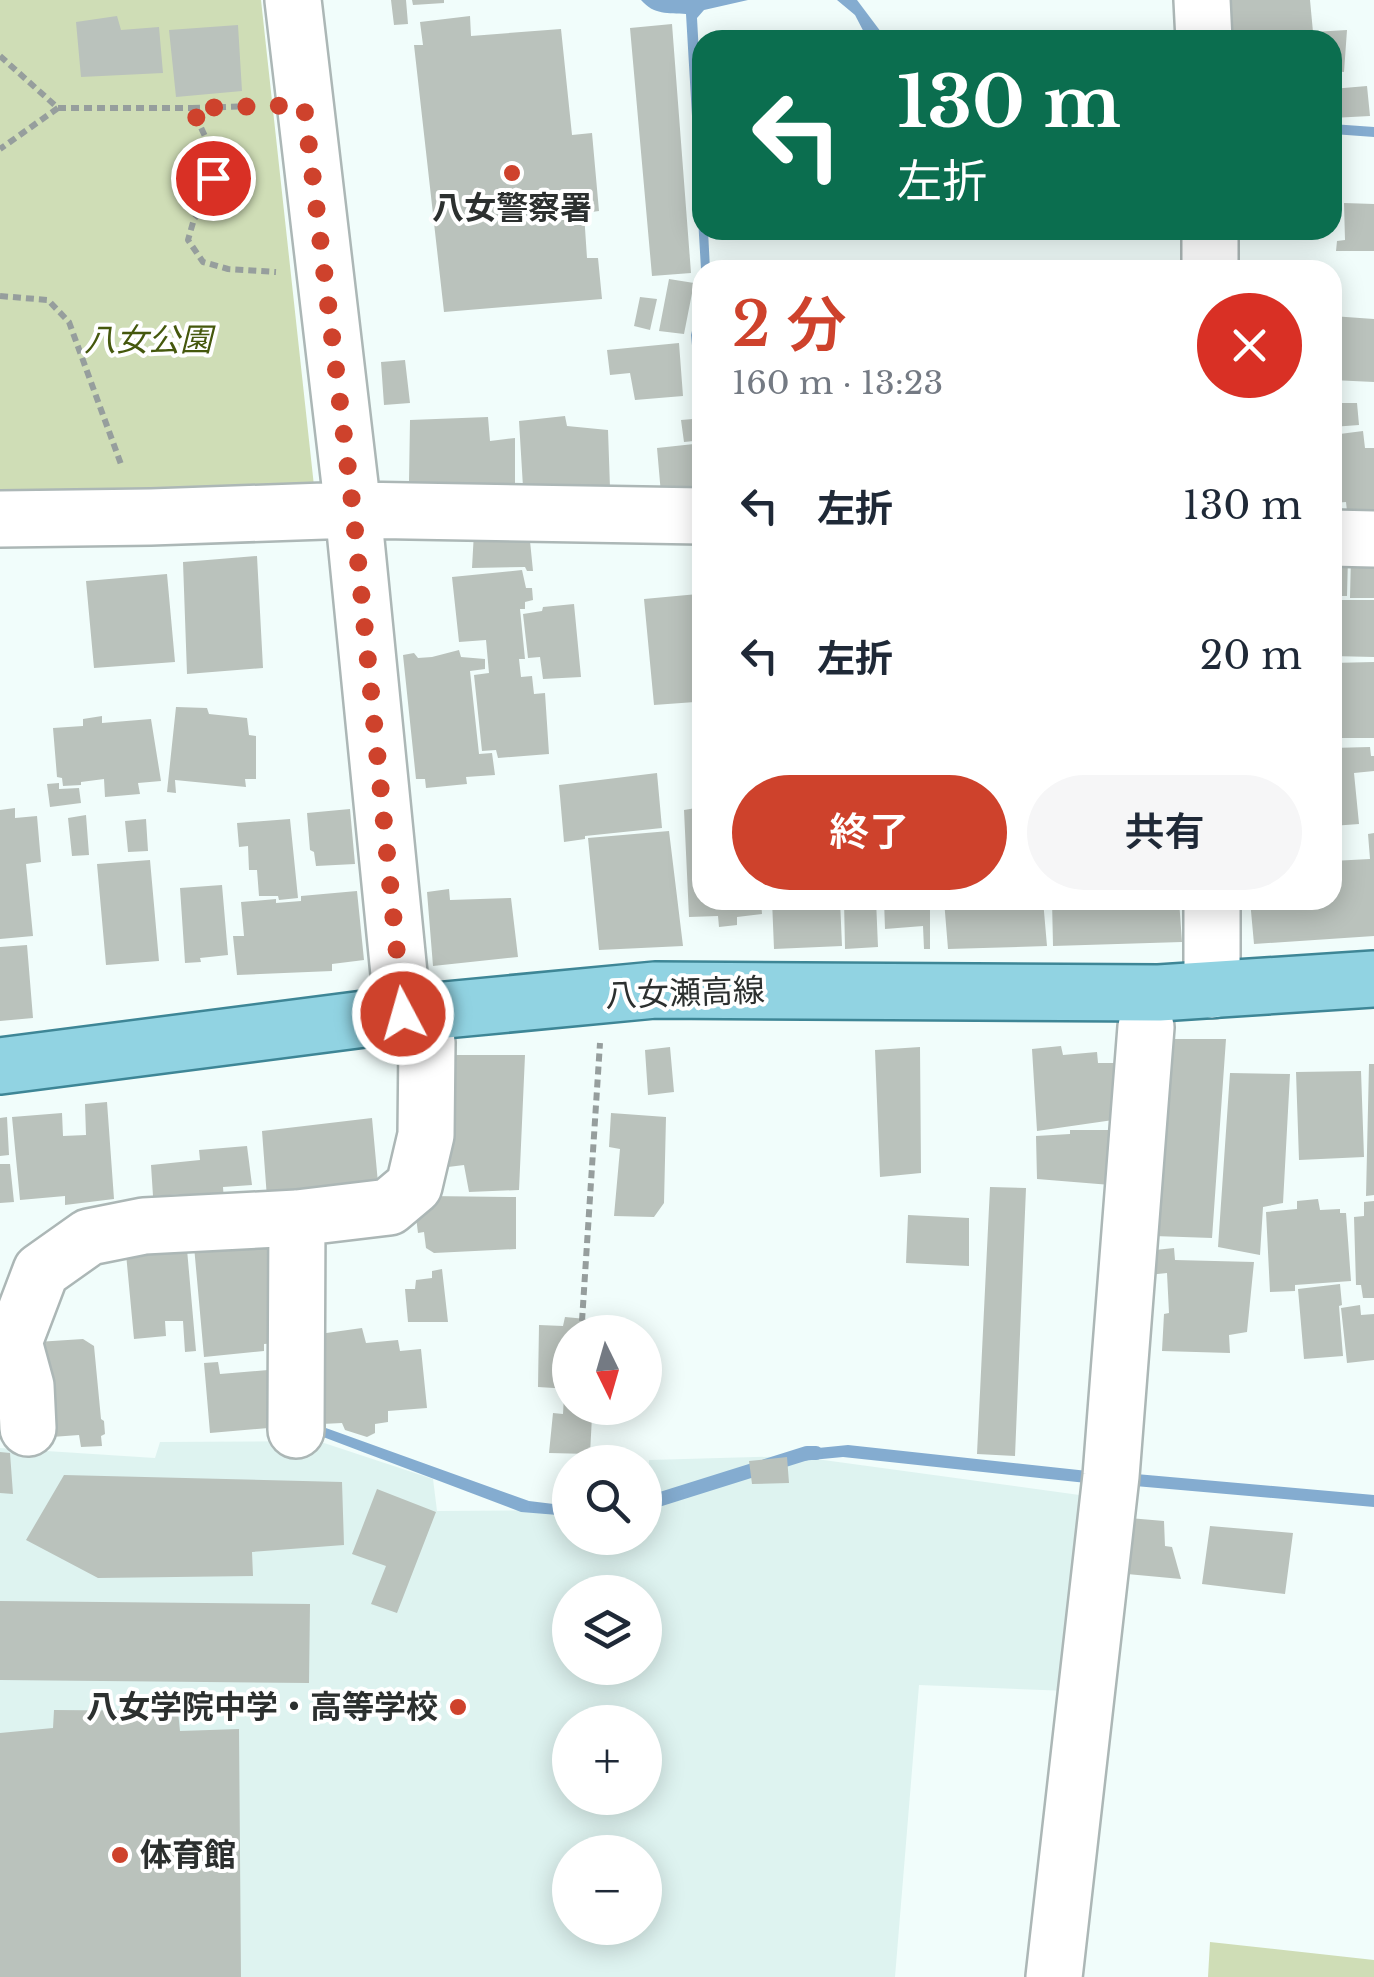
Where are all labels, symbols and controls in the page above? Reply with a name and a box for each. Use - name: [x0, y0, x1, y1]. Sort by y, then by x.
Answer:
- text: 130 m: [897, 59, 1121, 146]
- icon: left: [732, 70, 862, 200]
- pin: [171, 136, 256, 221]
- icon: arrive: [186, 151, 241, 206]
- text: 左折: [897, 153, 987, 209]
- marker: 八女警察署: [501, 162, 523, 184]
- place label: 八女警察署: [432, 188, 592, 228]
- text: 2 分: [732, 288, 847, 362]
- button: close: [1197, 293, 1302, 398]
- park label: 八女公園: [84, 320, 216, 360]
- text: 160 m · 13:23: [732, 363, 943, 403]
- icon: left: [732, 478, 787, 533]
- text: 130 m: [1183, 482, 1302, 529]
- text: 左折: [817, 485, 893, 532]
- icon: left: [732, 628, 787, 683]
- text: 20 m: [1200, 632, 1302, 679]
- text: 左折: [817, 635, 893, 682]
- button: 終了: [732, 775, 1007, 890]
- button: 共有: [1027, 775, 1302, 890]
- position arrow: [351, 962, 455, 1066]
- street label: 八女瀬高線: [604, 970, 766, 1016]
- north arrow: [552, 1315, 662, 1425]
- map controls: [552, 1315, 662, 1945]
- button: search: [552, 1445, 662, 1555]
- button: layers: [552, 1575, 662, 1685]
- place label: 八女学院中学・高等学校: [86, 1687, 438, 1727]
- marker: 八女学院中学・高等学校: [447, 1696, 469, 1718]
- button: +: [552, 1705, 662, 1815]
- place label: 体育館: [140, 1835, 236, 1875]
- button: −: [552, 1835, 662, 1945]
- marker: 体育館: [109, 1844, 131, 1866]

